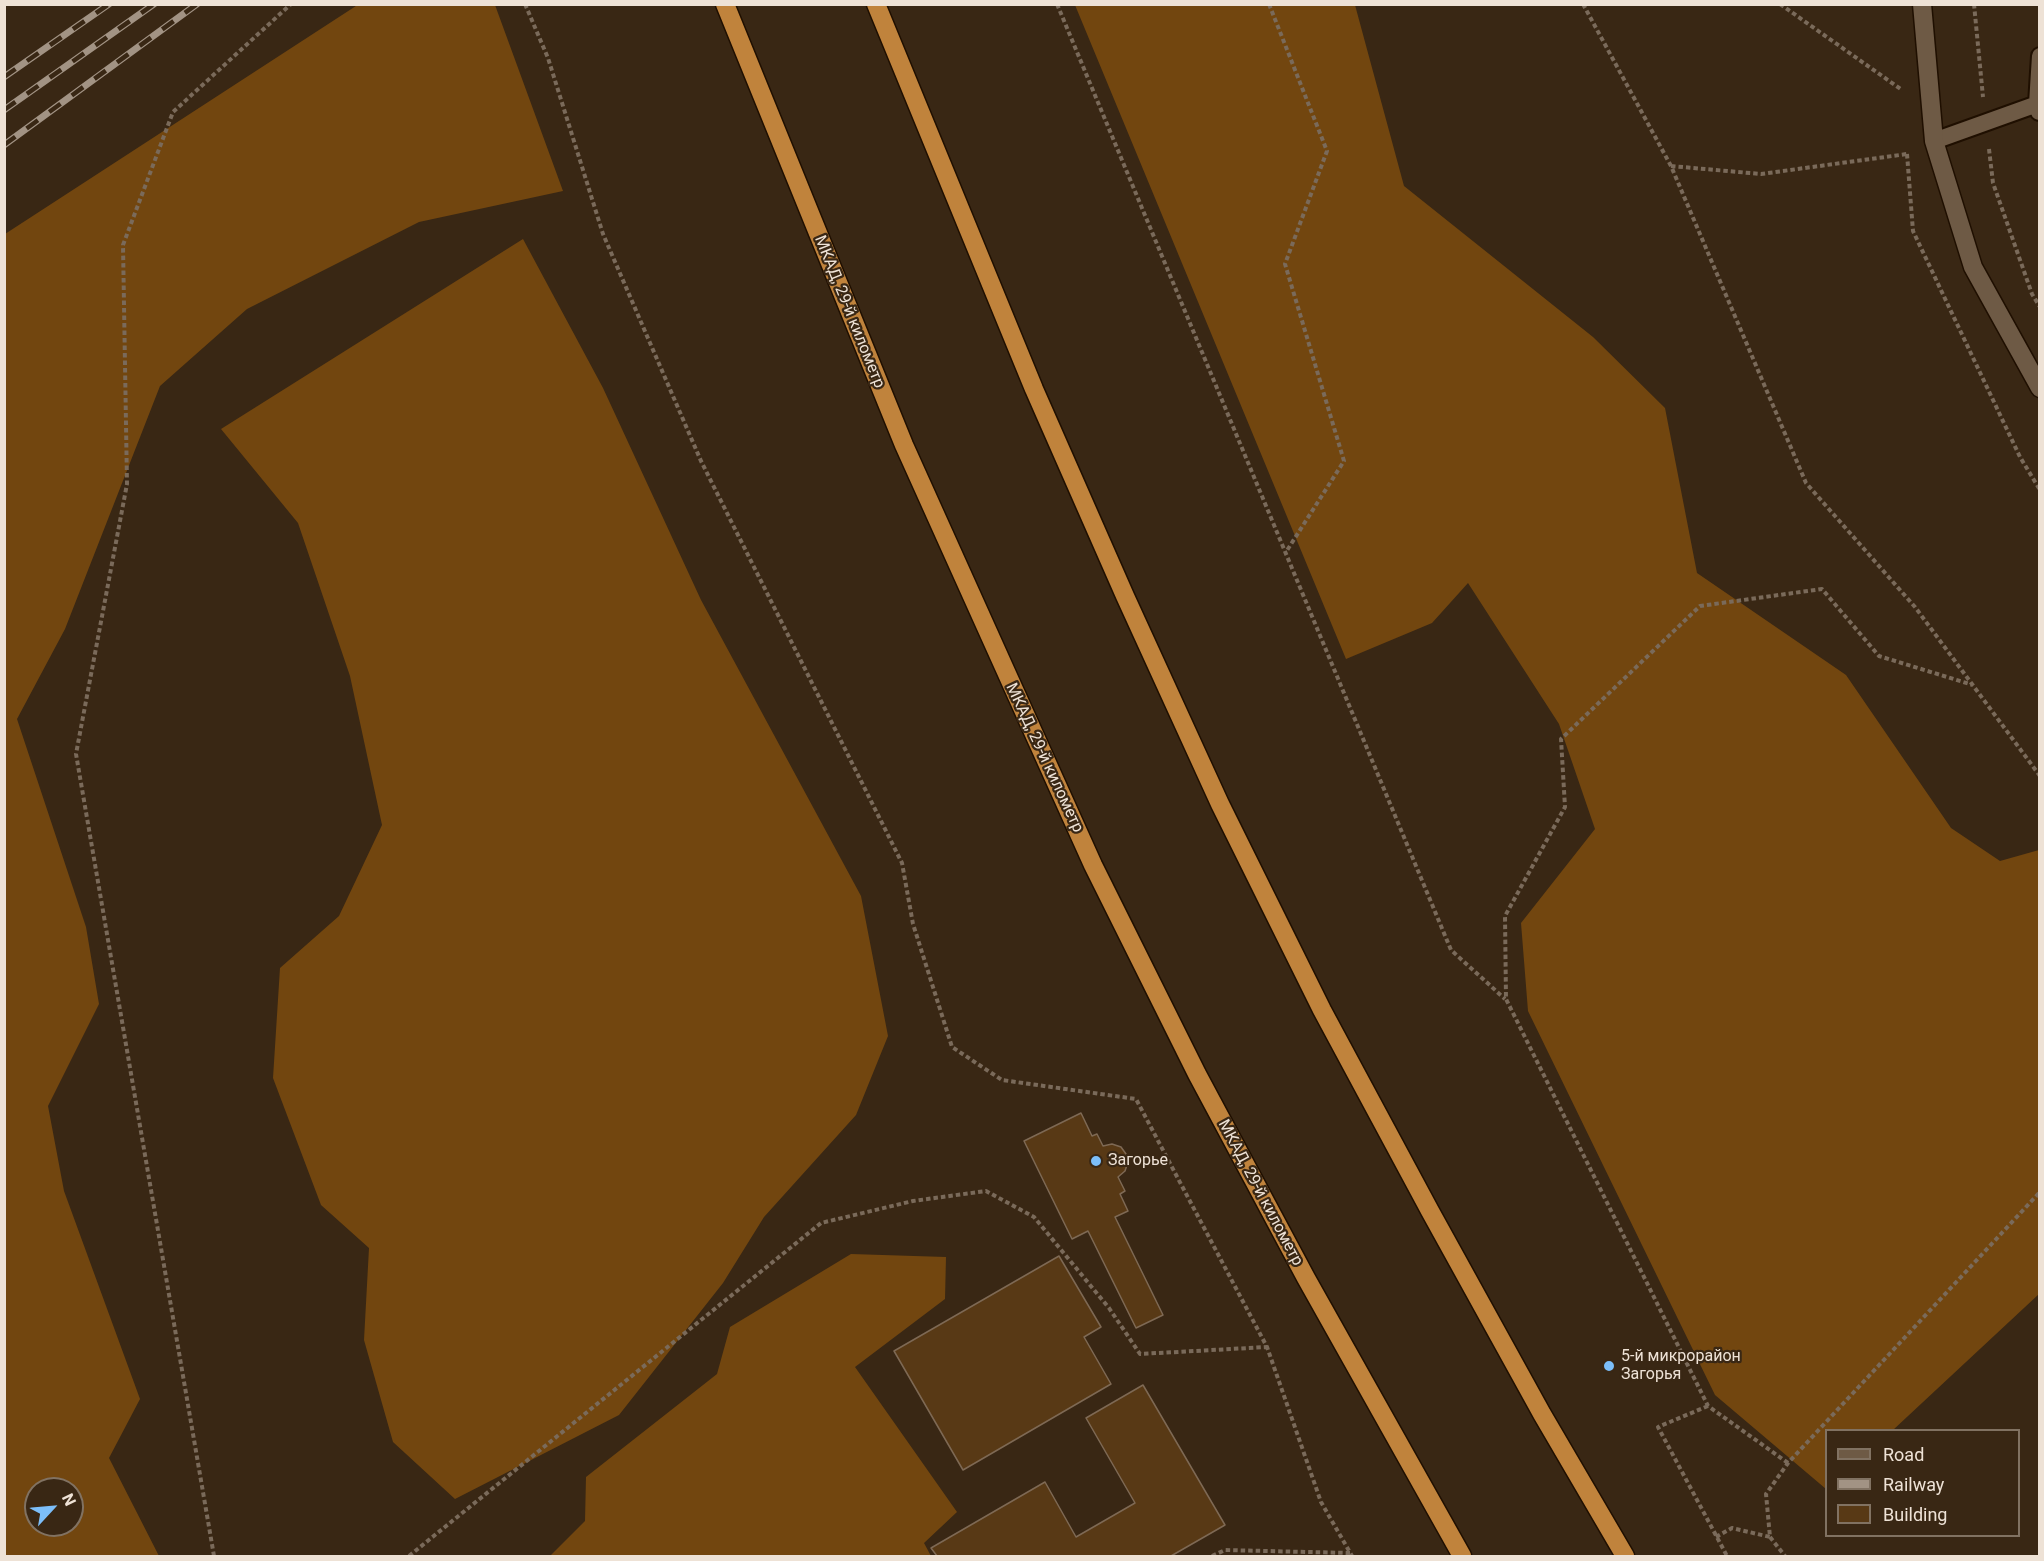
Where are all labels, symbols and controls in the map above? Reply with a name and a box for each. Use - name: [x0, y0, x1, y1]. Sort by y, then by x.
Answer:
- street label: МКАД, 29-й километр: [810, 233, 888, 391]
- street label: МКАД, 29-й километр: [1001, 680, 1087, 836]
- street label: МКАД, 29-й километр: [1213, 1117, 1307, 1269]
- place label: Загорье: [1108, 1151, 1168, 1171]
- marker: Загорье: [1089, 1154, 1103, 1168]
- place label: 5-й микрорайон Загорья: [1621, 1347, 1741, 1385]
- marker: 5-й микрорайон Загорья: [1602, 1359, 1616, 1373]
- legend: [1825, 1429, 2020, 1537]
- text: Road: [1883, 1444, 1924, 1465]
- text: Railway: [1883, 1474, 1944, 1495]
- north arrow: [24, 1477, 84, 1537]
- text: N: [58, 1491, 80, 1509]
- text: Building: [1883, 1504, 1947, 1525]

